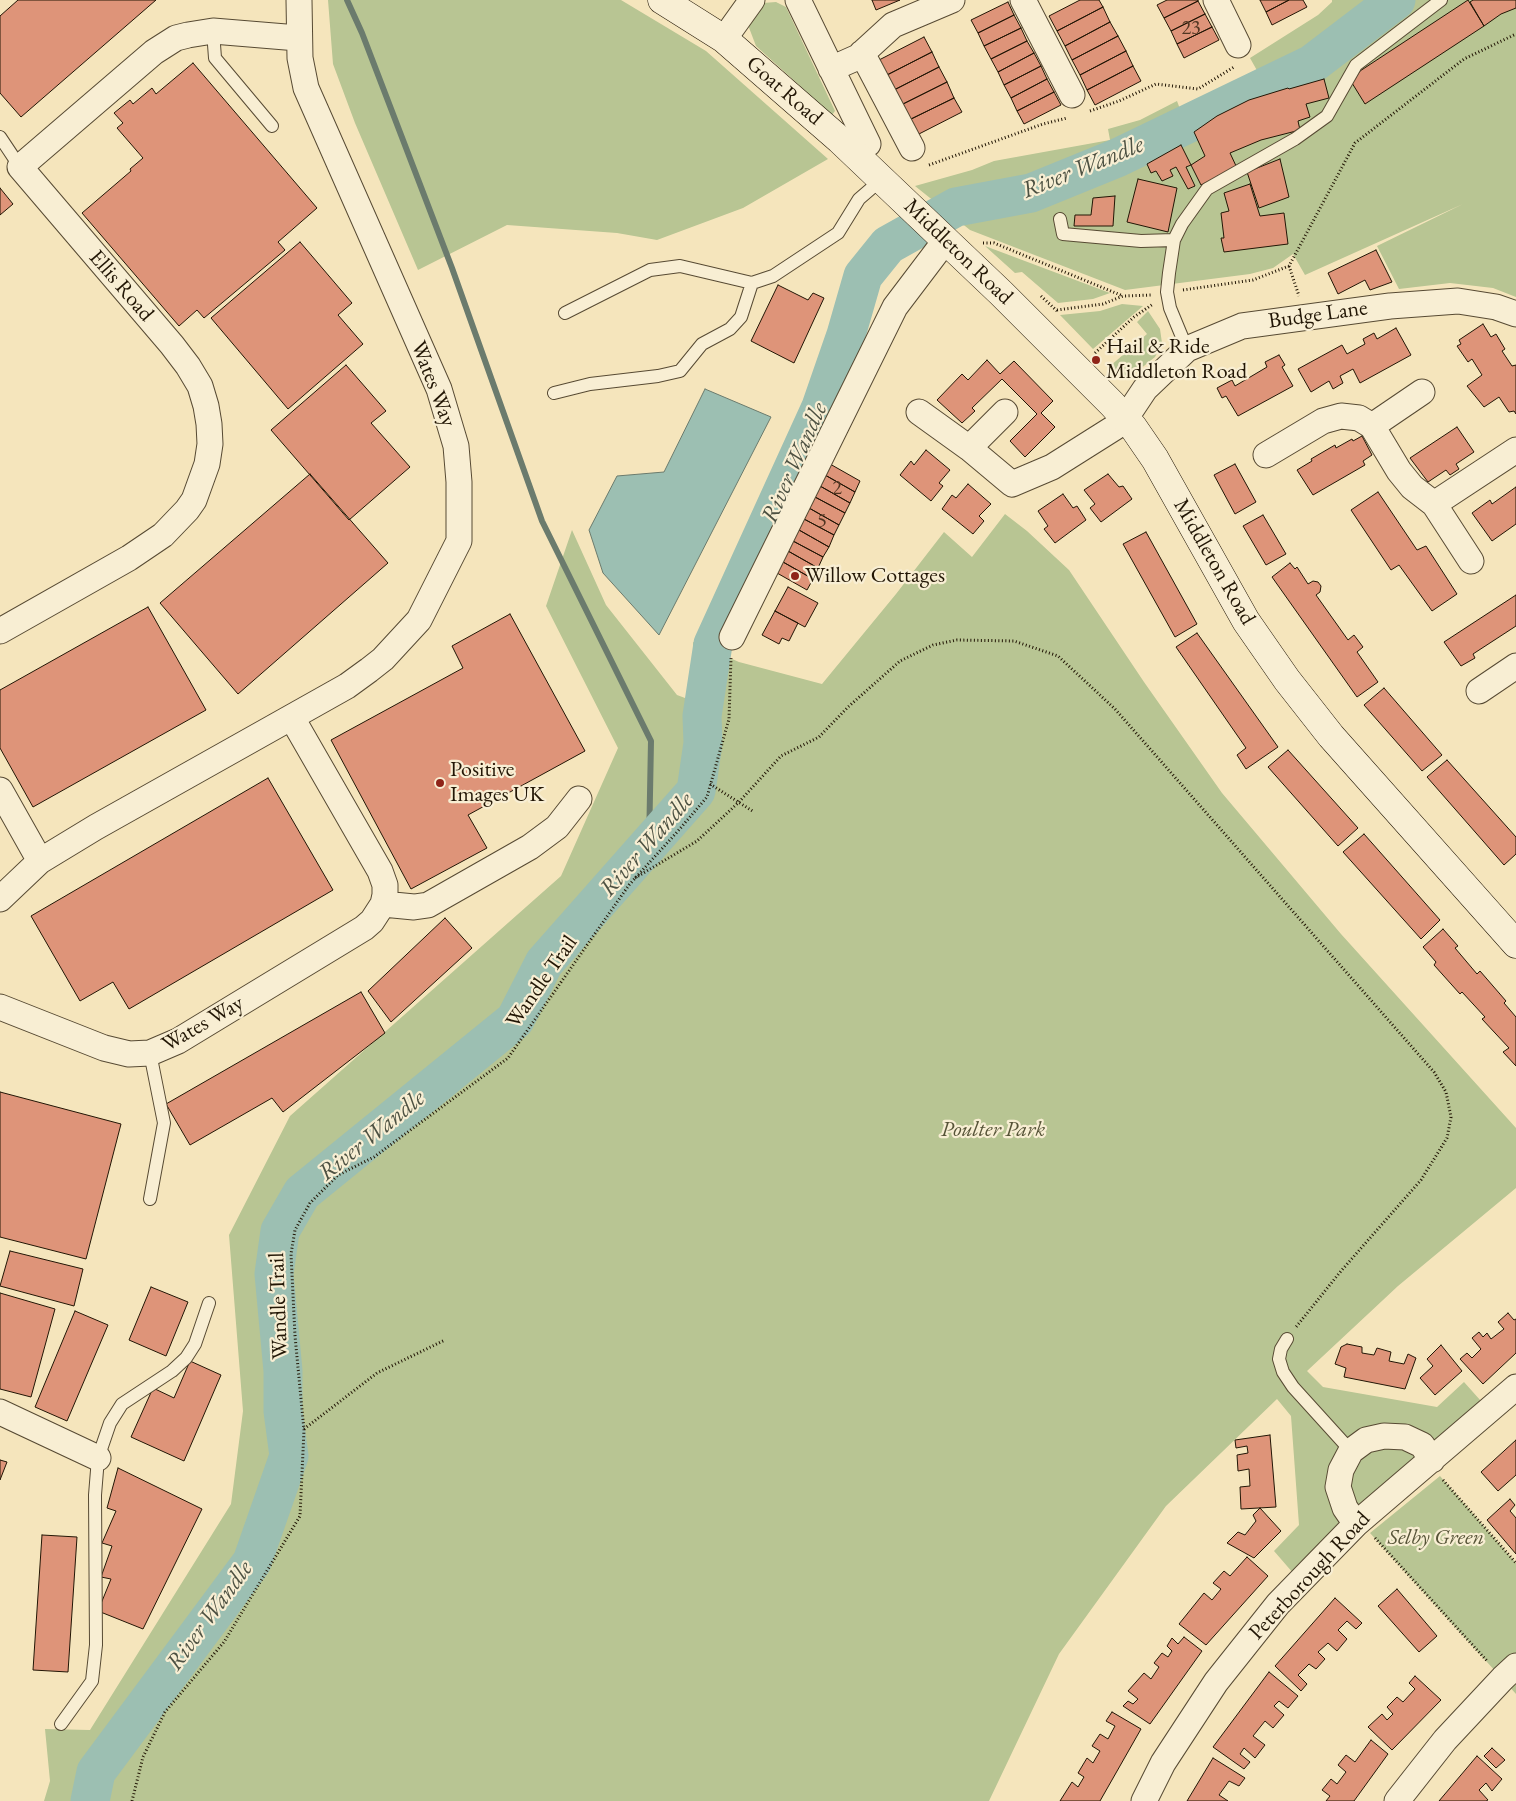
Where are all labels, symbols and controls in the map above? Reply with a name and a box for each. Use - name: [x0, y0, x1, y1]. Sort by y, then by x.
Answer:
- house number: 23: [1181, 17, 1201, 41]
- street label: Goat Road: [740, 51, 828, 131]
- water label: River Wandle: [1018, 131, 1148, 205]
- street label: Middleton Road: [898, 193, 1018, 311]
- street label: Ellis Road: [83, 245, 159, 327]
- street label: Budge Lane: [1267, 295, 1369, 335]
- place label: Hail & Ride Middleton Road: [1106, 334, 1247, 386]
- street label: Wates Way: [405, 337, 461, 431]
- marker: Hail & Ride Middleton Road: [1090, 354, 1102, 366]
- water label: River Wandle: [756, 398, 834, 528]
- house number: 2: [832, 477, 842, 501]
- street label: Middleton Road: [1167, 494, 1261, 630]
- house number: 5: [817, 510, 827, 534]
- place label: Willow Cottages: [805, 563, 945, 589]
- marker: Willow Cottages: [789, 570, 801, 582]
- place label: Positive Images UK: [450, 757, 544, 808]
- marker: Positive Images UK: [434, 777, 446, 789]
- water label: River Wandle: [594, 787, 700, 903]
- street label: Wandle Trail: [500, 931, 584, 1033]
- street label: Wates Way: [157, 990, 249, 1058]
- water label: River Wandle: [313, 1084, 431, 1188]
- park label: Poulter Park: [941, 1117, 1045, 1143]
- street label: Wandle Trail: [264, 1252, 294, 1360]
- street label: Peterborough Road: [1244, 1506, 1376, 1646]
- park label: Selby Green: [1388, 1525, 1484, 1551]
- water label: River Wandle: [161, 1555, 259, 1677]

